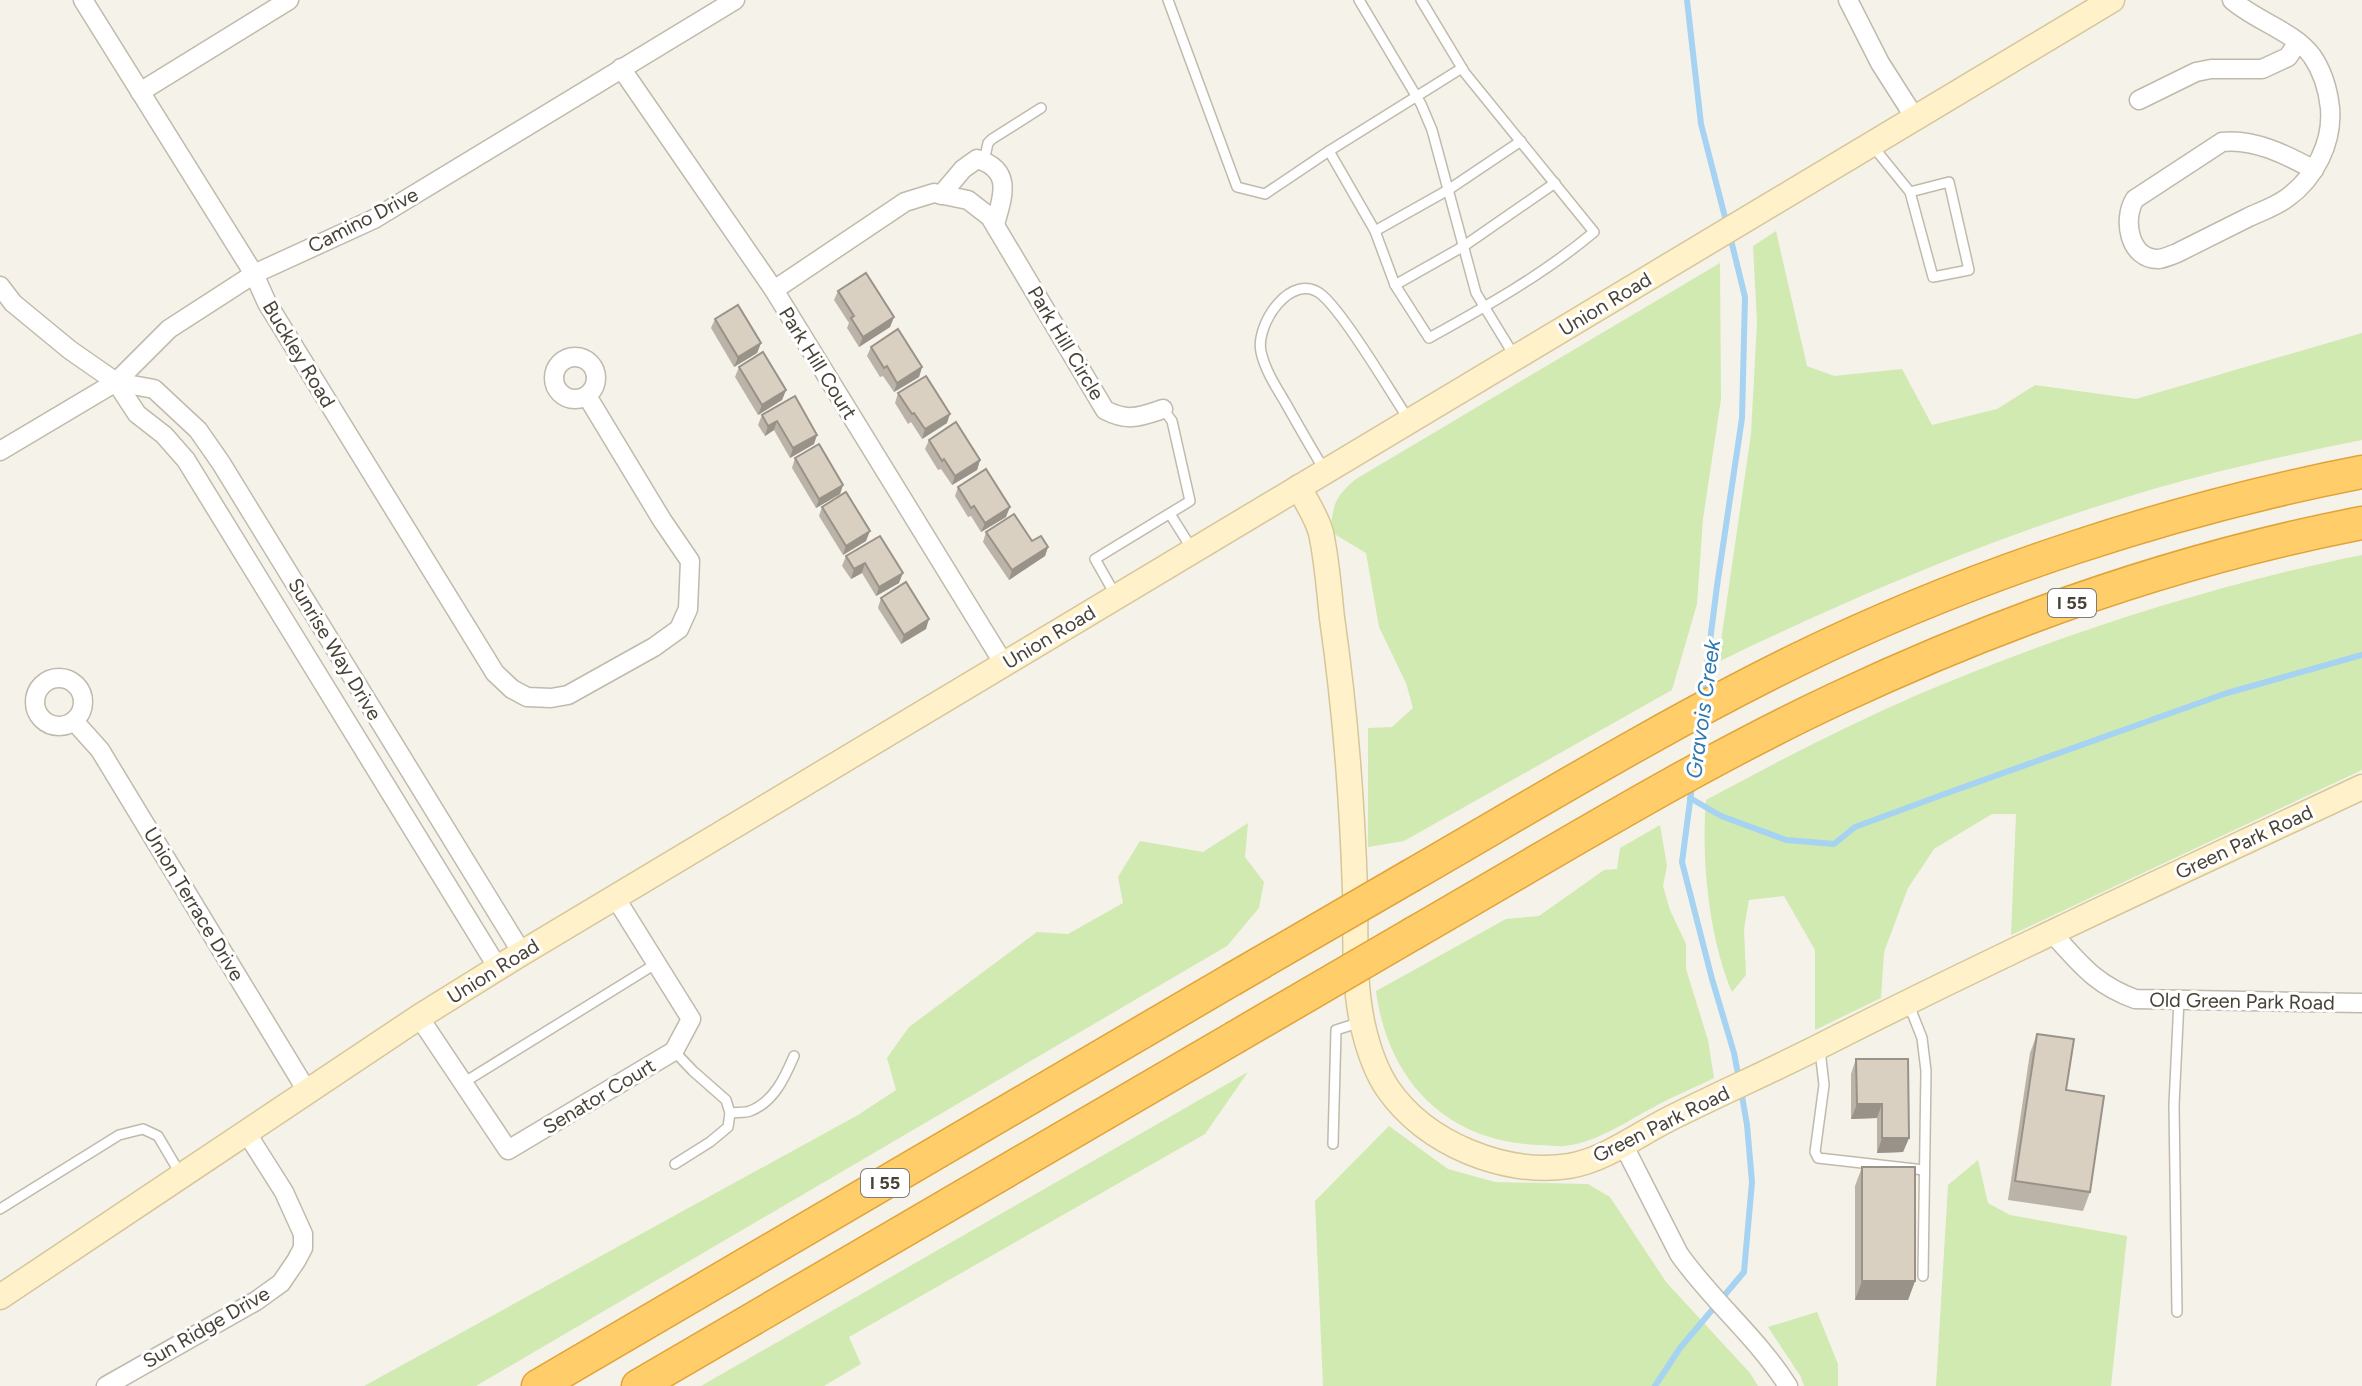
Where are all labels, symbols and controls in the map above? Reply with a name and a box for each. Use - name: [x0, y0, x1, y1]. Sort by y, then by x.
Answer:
- street label: Camino Drive: [304, 182, 422, 258]
- street label: Union Road: [1554, 267, 1656, 341]
- street label: Park Hill Circle: [1023, 282, 1109, 404]
- street label: Buckley Road: [258, 296, 340, 412]
- street label: Park Hill Court: [774, 302, 862, 424]
- street label: Sunrise Way Drive: [283, 574, 387, 724]
- road number: I 55: [2048, 589, 2096, 617]
- street label: Union Road: [998, 600, 1100, 674]
- water label: Gravois Creek: [1680, 636, 1726, 780]
- street label: Green Park Road: [2171, 800, 2317, 884]
- street label: Union Terrace Drive: [139, 823, 249, 985]
- street label: Union Road: [443, 933, 543, 1009]
- street label: Old Green Park Road: [2149, 987, 2335, 1015]
- street label: Senator Court: [538, 1053, 660, 1139]
- street label: Green Park Road: [1589, 1081, 1733, 1167]
- road number: I 55: [861, 1169, 909, 1197]
- street label: Sun Ridge Drive: [138, 1281, 274, 1373]

